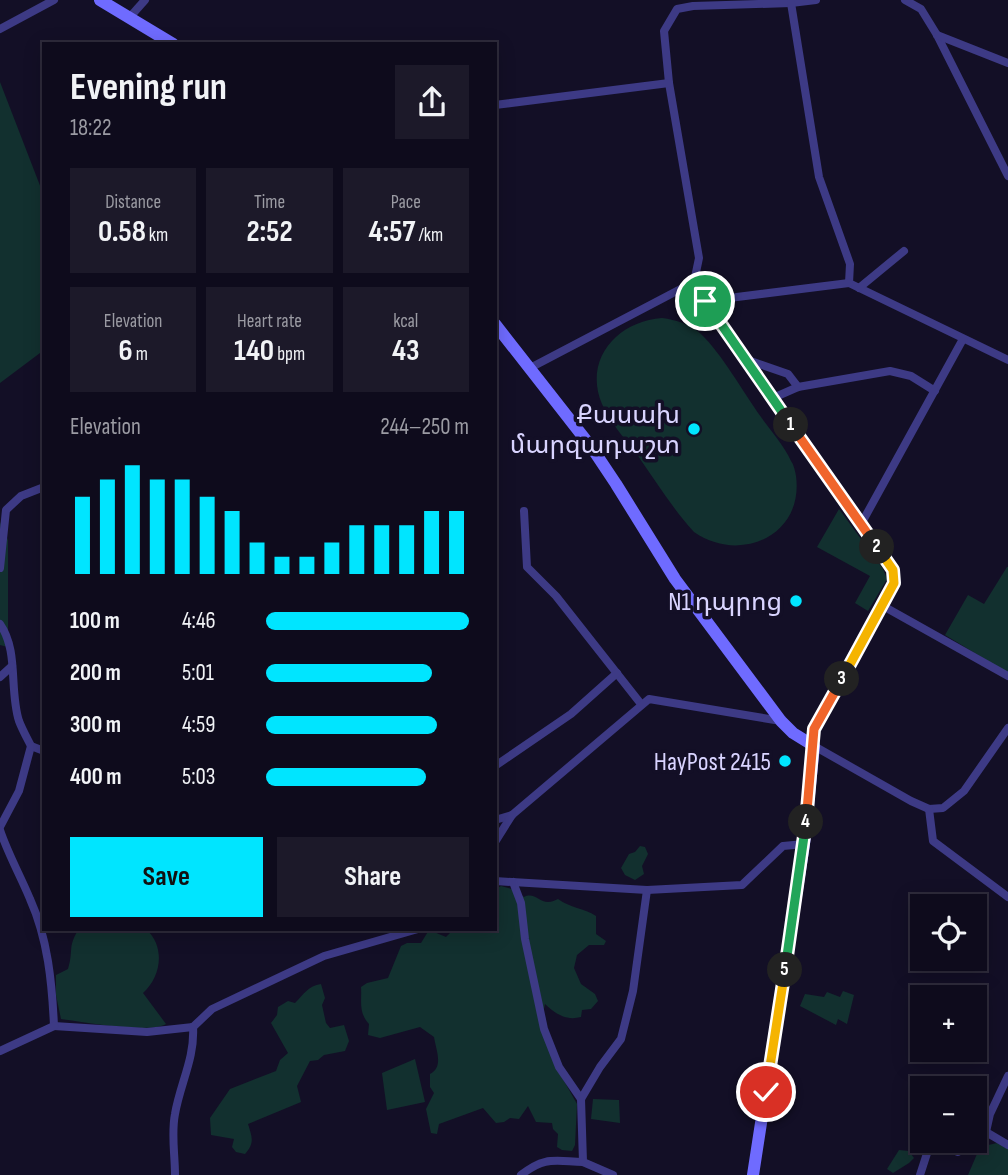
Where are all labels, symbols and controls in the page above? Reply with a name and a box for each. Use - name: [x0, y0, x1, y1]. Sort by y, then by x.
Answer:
- text: Evening run: [70, 65, 227, 110]
- button: share: [395, 65, 469, 139]
- text: 18:22: [70, 114, 111, 142]
- text: Distance: [105, 191, 161, 214]
- text: Time: [254, 191, 285, 214]
- text: Pace: [391, 191, 421, 214]
- text: 0.58: [98, 214, 146, 250]
- text: 2:52: [246, 214, 293, 250]
- text: 4:57: [369, 214, 415, 250]
- text: km: [146, 224, 168, 247]
- text: /km: [415, 224, 443, 247]
- pin: [675, 271, 735, 331]
- icon: arrive: [686, 282, 724, 320]
- text: Elevation: [104, 310, 162, 333]
- text: Heart rate: [237, 310, 302, 333]
- text: kcal: [393, 310, 418, 333]
- text: 6: [118, 333, 133, 369]
- text: 140: [234, 333, 274, 369]
- text: 43: [392, 333, 420, 369]
- text: m: [133, 343, 148, 366]
- text: bpm: [274, 343, 305, 366]
- place label: Քասախ մարզադաշտ: [510, 400, 680, 461]
- pin: 1: [774, 408, 808, 442]
- text: Elevation: [70, 413, 141, 441]
- text: 244–250 m: [380, 413, 469, 441]
- text: 1: [787, 413, 794, 436]
- marker: Քասախ մարզադաշտ: [686, 421, 702, 437]
- pin: 2: [860, 530, 894, 564]
- text: 2: [872, 535, 881, 558]
- place label: N1 դպրոց: [668, 587, 782, 618]
- marker: N1 դպրոց: [788, 593, 804, 609]
- text: 100 m: [70, 607, 120, 635]
- text: 4:46: [182, 607, 216, 635]
- text: 200 m: [70, 659, 121, 687]
- text: 5:01: [182, 659, 214, 687]
- pin: 3: [824, 662, 860, 696]
- text: 3: [837, 667, 846, 690]
- text: 300 m: [70, 711, 121, 739]
- text: 4:59: [182, 711, 215, 739]
- place label: HayPost 2415: [654, 747, 771, 778]
- marker: HayPost 2415: [777, 753, 793, 769]
- text: 400 m: [70, 763, 121, 791]
- text: 5:03: [182, 763, 215, 791]
- pin: 4: [788, 804, 824, 840]
- text: 4: [801, 810, 810, 833]
- button: Save: [70, 837, 263, 917]
- button: Share: [277, 837, 469, 917]
- map controls: [910, 894, 987, 1153]
- button: locate: [910, 894, 987, 971]
- pin: 5: [768, 953, 802, 988]
- text: 5: [780, 958, 789, 981]
- button: +: [910, 985, 987, 1062]
- pin: [736, 1062, 796, 1122]
- icon: check: [747, 1073, 785, 1111]
- button: −: [910, 1076, 987, 1153]

